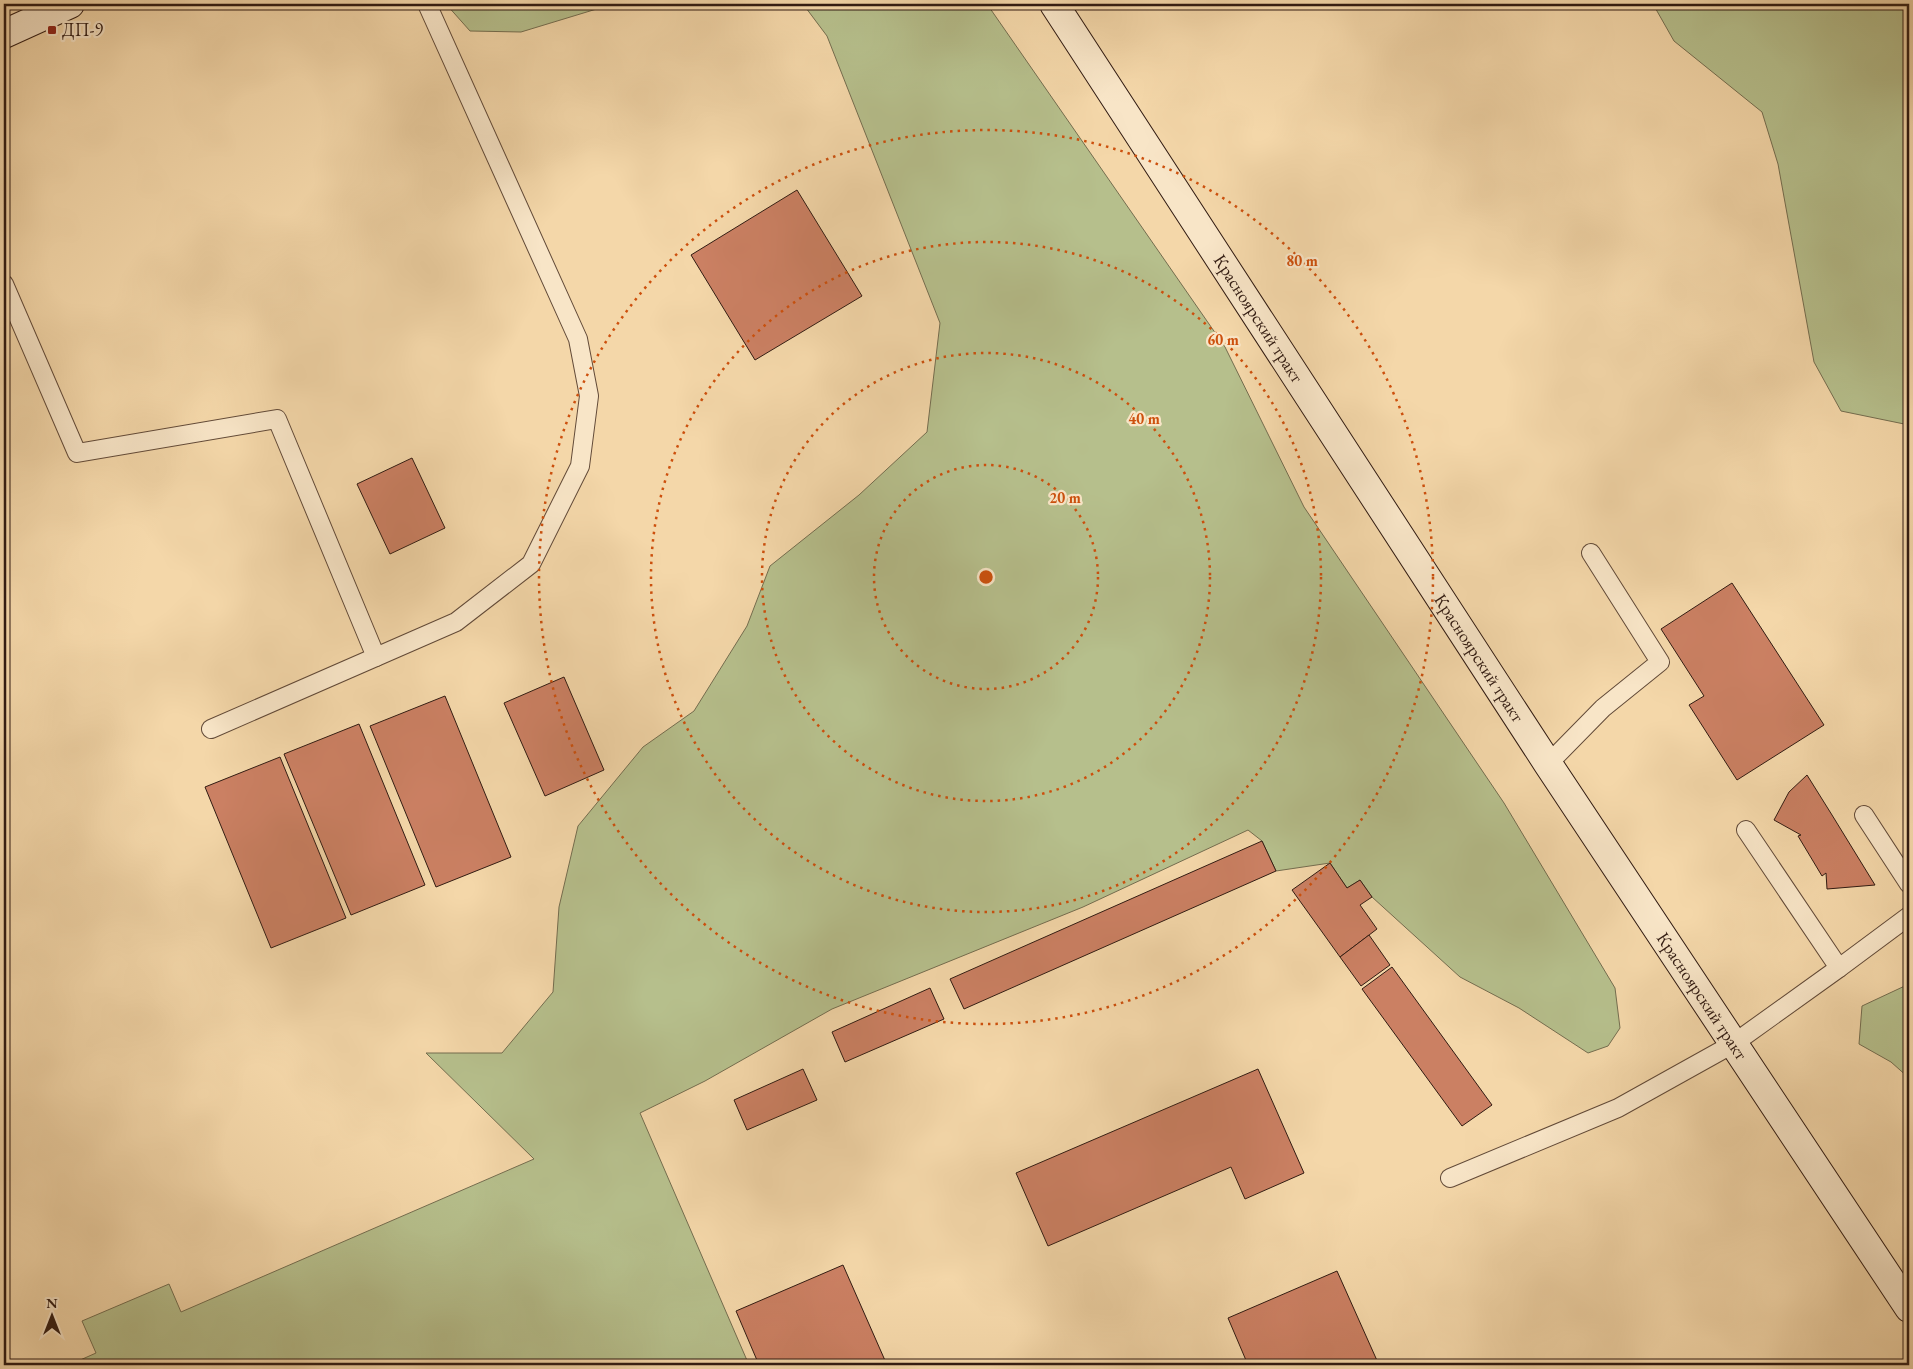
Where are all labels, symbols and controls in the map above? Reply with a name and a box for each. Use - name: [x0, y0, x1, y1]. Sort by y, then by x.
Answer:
- place label: ДП-9: [62, 18, 104, 41]
- marker: ДП-9: [46, 24, 58, 36]
- street label: Красноярский тракт: [1209, 250, 1309, 387]
- text: 80 m: [1286, 251, 1318, 270]
- text: 60 m: [1207, 330, 1239, 349]
- text: 40 m: [1128, 409, 1160, 428]
- text: 20 m: [1049, 488, 1081, 507]
- centre of rings: [977, 568, 995, 586]
- street label: Красноярский тракт: [1429, 589, 1530, 727]
- street label: Красноярский тракт: [1652, 928, 1753, 1065]
- north arrow: [28, 1292, 78, 1342]
- text: N: [46, 1294, 58, 1312]

